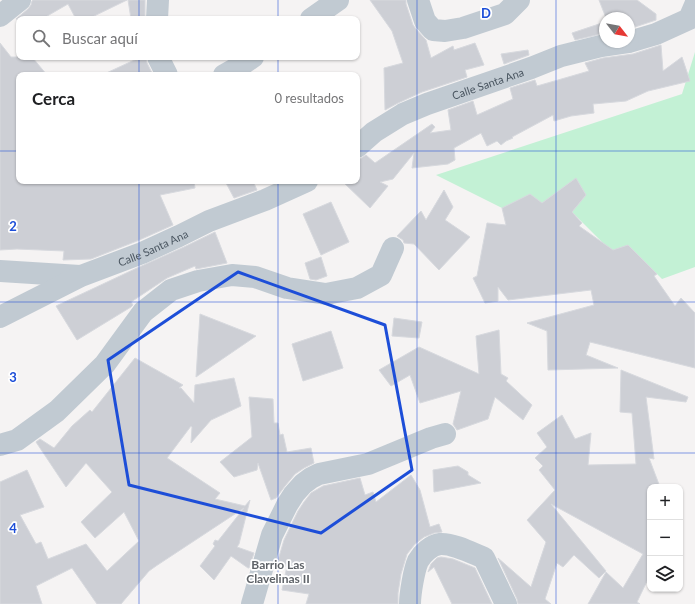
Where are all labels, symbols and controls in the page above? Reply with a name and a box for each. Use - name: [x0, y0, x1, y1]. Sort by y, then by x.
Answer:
- text: D: [481, 5, 491, 21]
- north arrow: [599, 12, 635, 48]
- search box: [16, 16, 360, 60]
- icon: search: [30, 27, 52, 49]
- text: Buscar aquí: [62, 29, 138, 47]
- street label: Calle Santa Ana: [450, 65, 525, 101]
- text: Cerca: [32, 88, 75, 109]
- text: 0 resultados: [274, 90, 344, 106]
- text: 2: [9, 218, 17, 234]
- street label: Calle Santa Ana: [116, 226, 190, 268]
- text: 3: [9, 369, 17, 385]
- map controls: [647, 484, 683, 592]
- button: +: [647, 484, 683, 520]
- text: 4: [9, 520, 17, 536]
- button: −: [647, 520, 683, 556]
- button: layers: [647, 556, 683, 592]
- district label: Barrio Las Clavelinas II: [246, 557, 310, 586]

